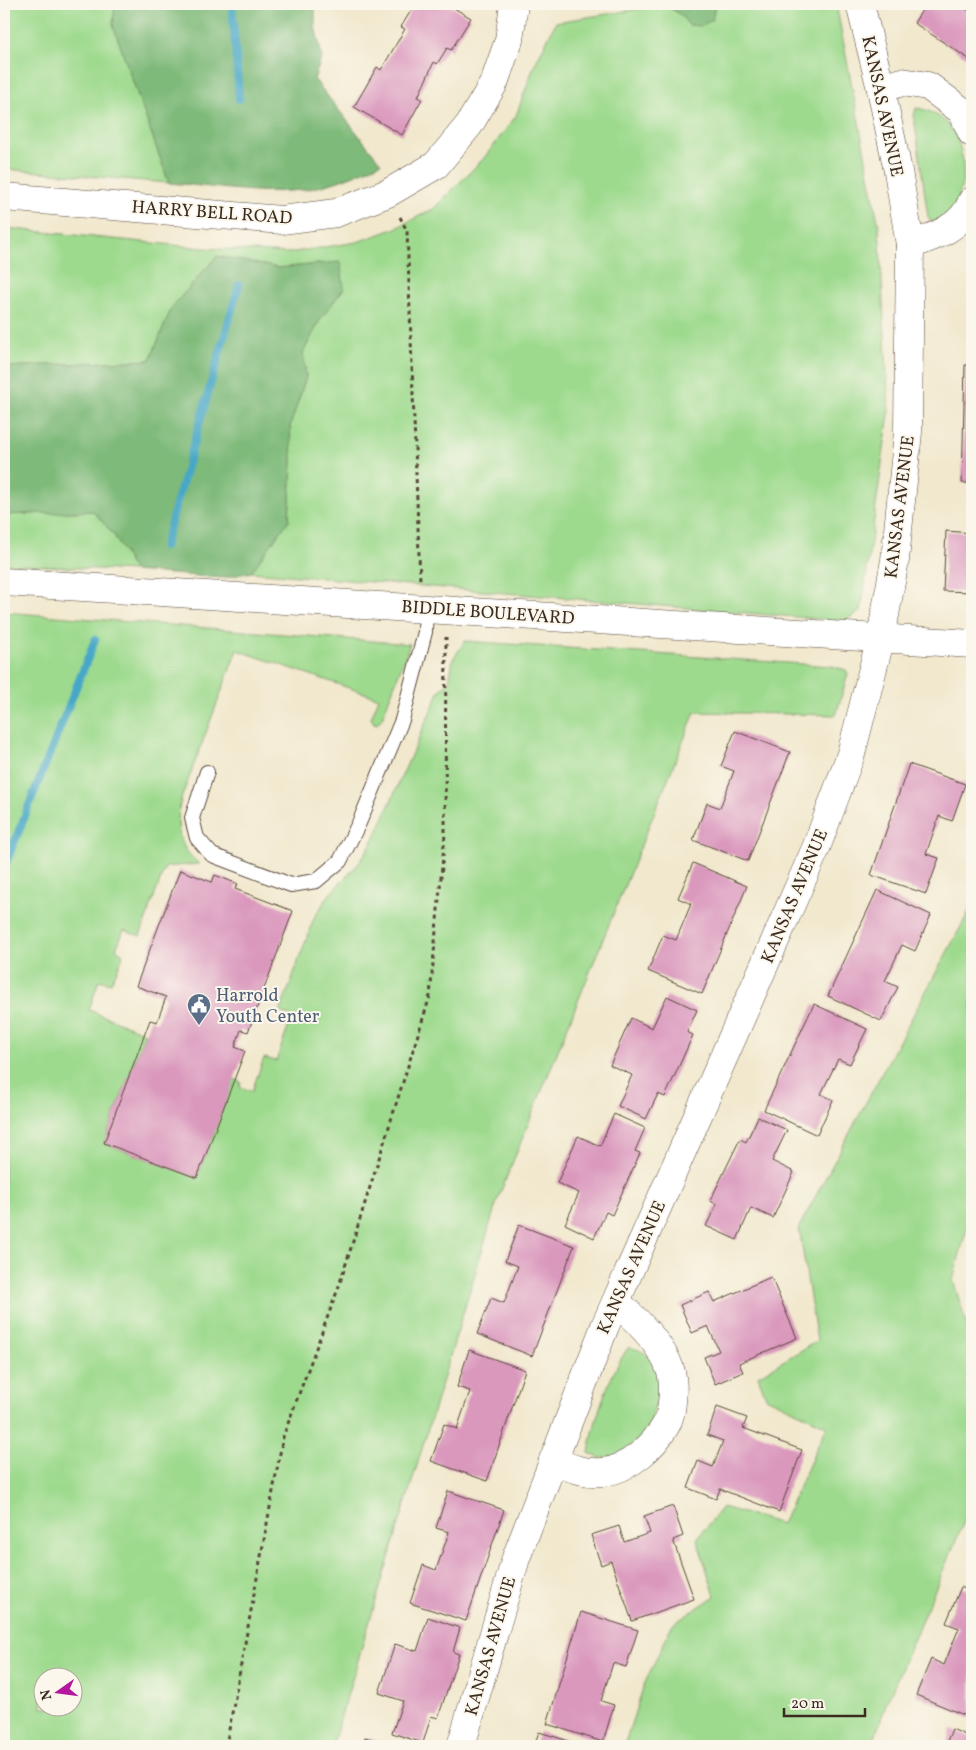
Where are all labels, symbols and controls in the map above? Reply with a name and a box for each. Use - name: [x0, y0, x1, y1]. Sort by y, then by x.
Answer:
- street label: KANSAS AVENUE: [854, 33, 909, 179]
- street label: HARRY BELL ROAD: [131, 195, 293, 232]
- street label: KANSAS AVENUE: [879, 434, 922, 580]
- street label: BIDDLE BOULEVARD: [401, 595, 575, 632]
- street label: KANSAS AVENUE: [756, 825, 835, 968]
- place label: Harrold Youth Center: [216, 984, 320, 1030]
- public building icon: Harrold Youth Center: [186, 992, 212, 1026]
- street label: KANSAS AVENUE: [592, 1197, 673, 1338]
- street label: KANSAS AVENUE: [460, 1574, 523, 1719]
- north arrow: [32, 1668, 82, 1718]
- scale bar: [784, 1685, 865, 1717]
- text: N: [36, 1688, 57, 1702]
- text: 20 m: [791, 1694, 824, 1715]

